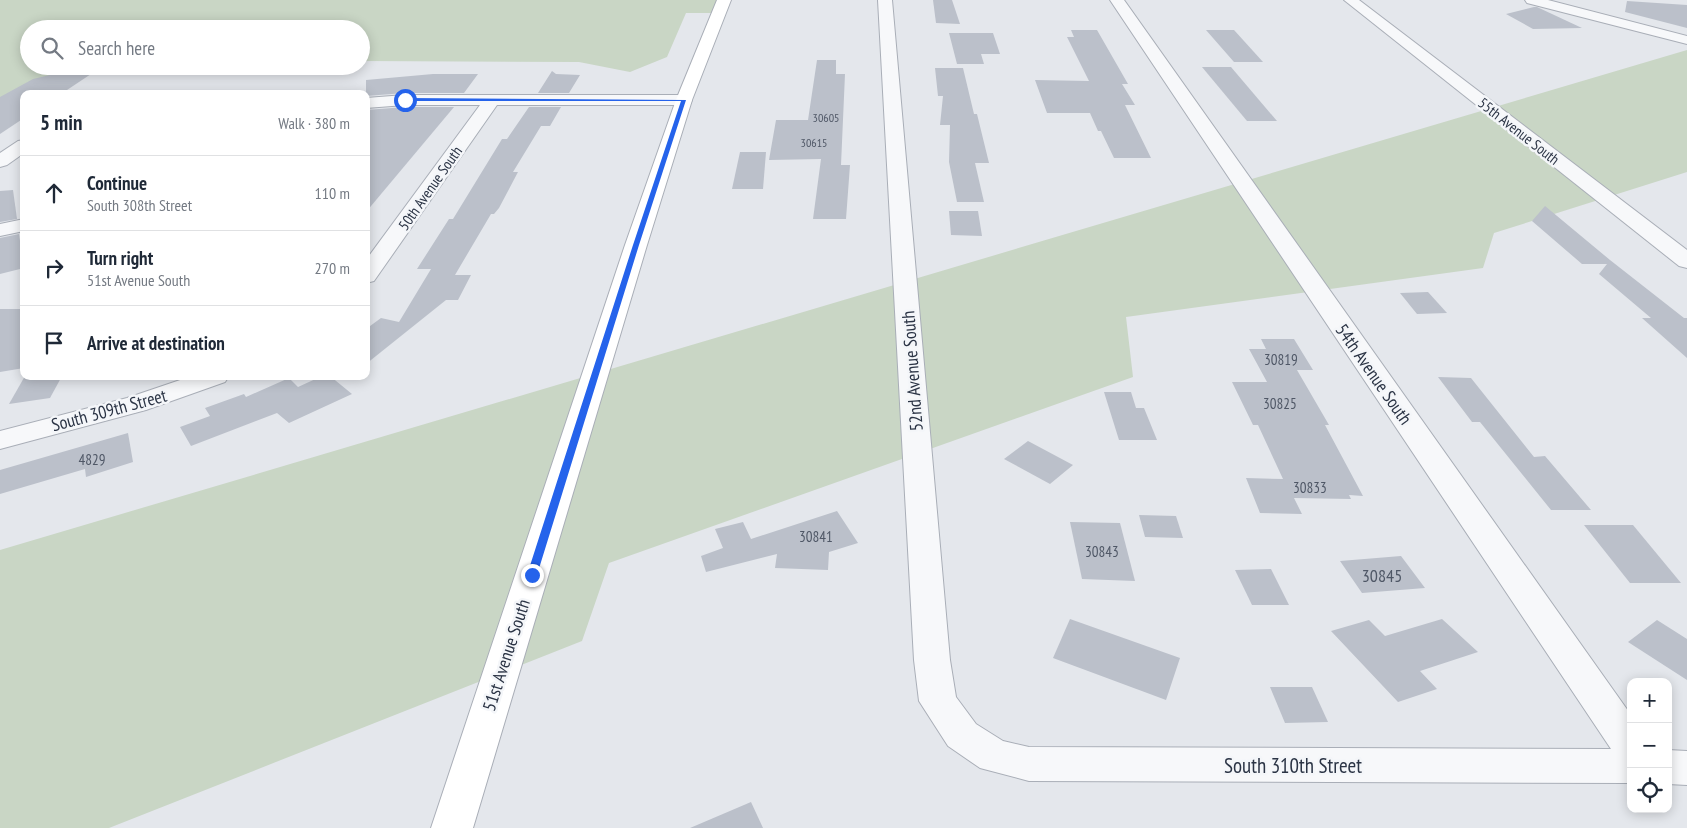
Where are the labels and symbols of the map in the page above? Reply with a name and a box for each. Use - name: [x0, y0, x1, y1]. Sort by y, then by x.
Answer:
- route start: [394, 89, 417, 112]
- street label: 55th Avenue South: [1474, 93, 1564, 169]
- house number: 30605: [812, 110, 840, 125]
- house number: 30615: [800, 135, 828, 150]
- street label: 50th Avenue South: [394, 142, 466, 234]
- street label: 52nd Avenue South: [896, 310, 928, 432]
- street label: 54th Avenue South: [1331, 319, 1417, 429]
- house number: 30819: [1264, 350, 1298, 369]
- street label: South 309th Street: [49, 384, 169, 436]
- house number: 30825: [1263, 394, 1297, 413]
- house number: 4829: [78, 450, 106, 469]
- house number: 30833: [1293, 478, 1327, 497]
- house number: 30841: [799, 527, 833, 546]
- house number: 30843: [1085, 542, 1119, 561]
- route end: [521, 564, 544, 587]
- house number: 30845: [1362, 564, 1402, 587]
- street label: 51st Avenue South: [477, 596, 535, 714]
- street label: South 310th Street: [1224, 752, 1362, 779]

